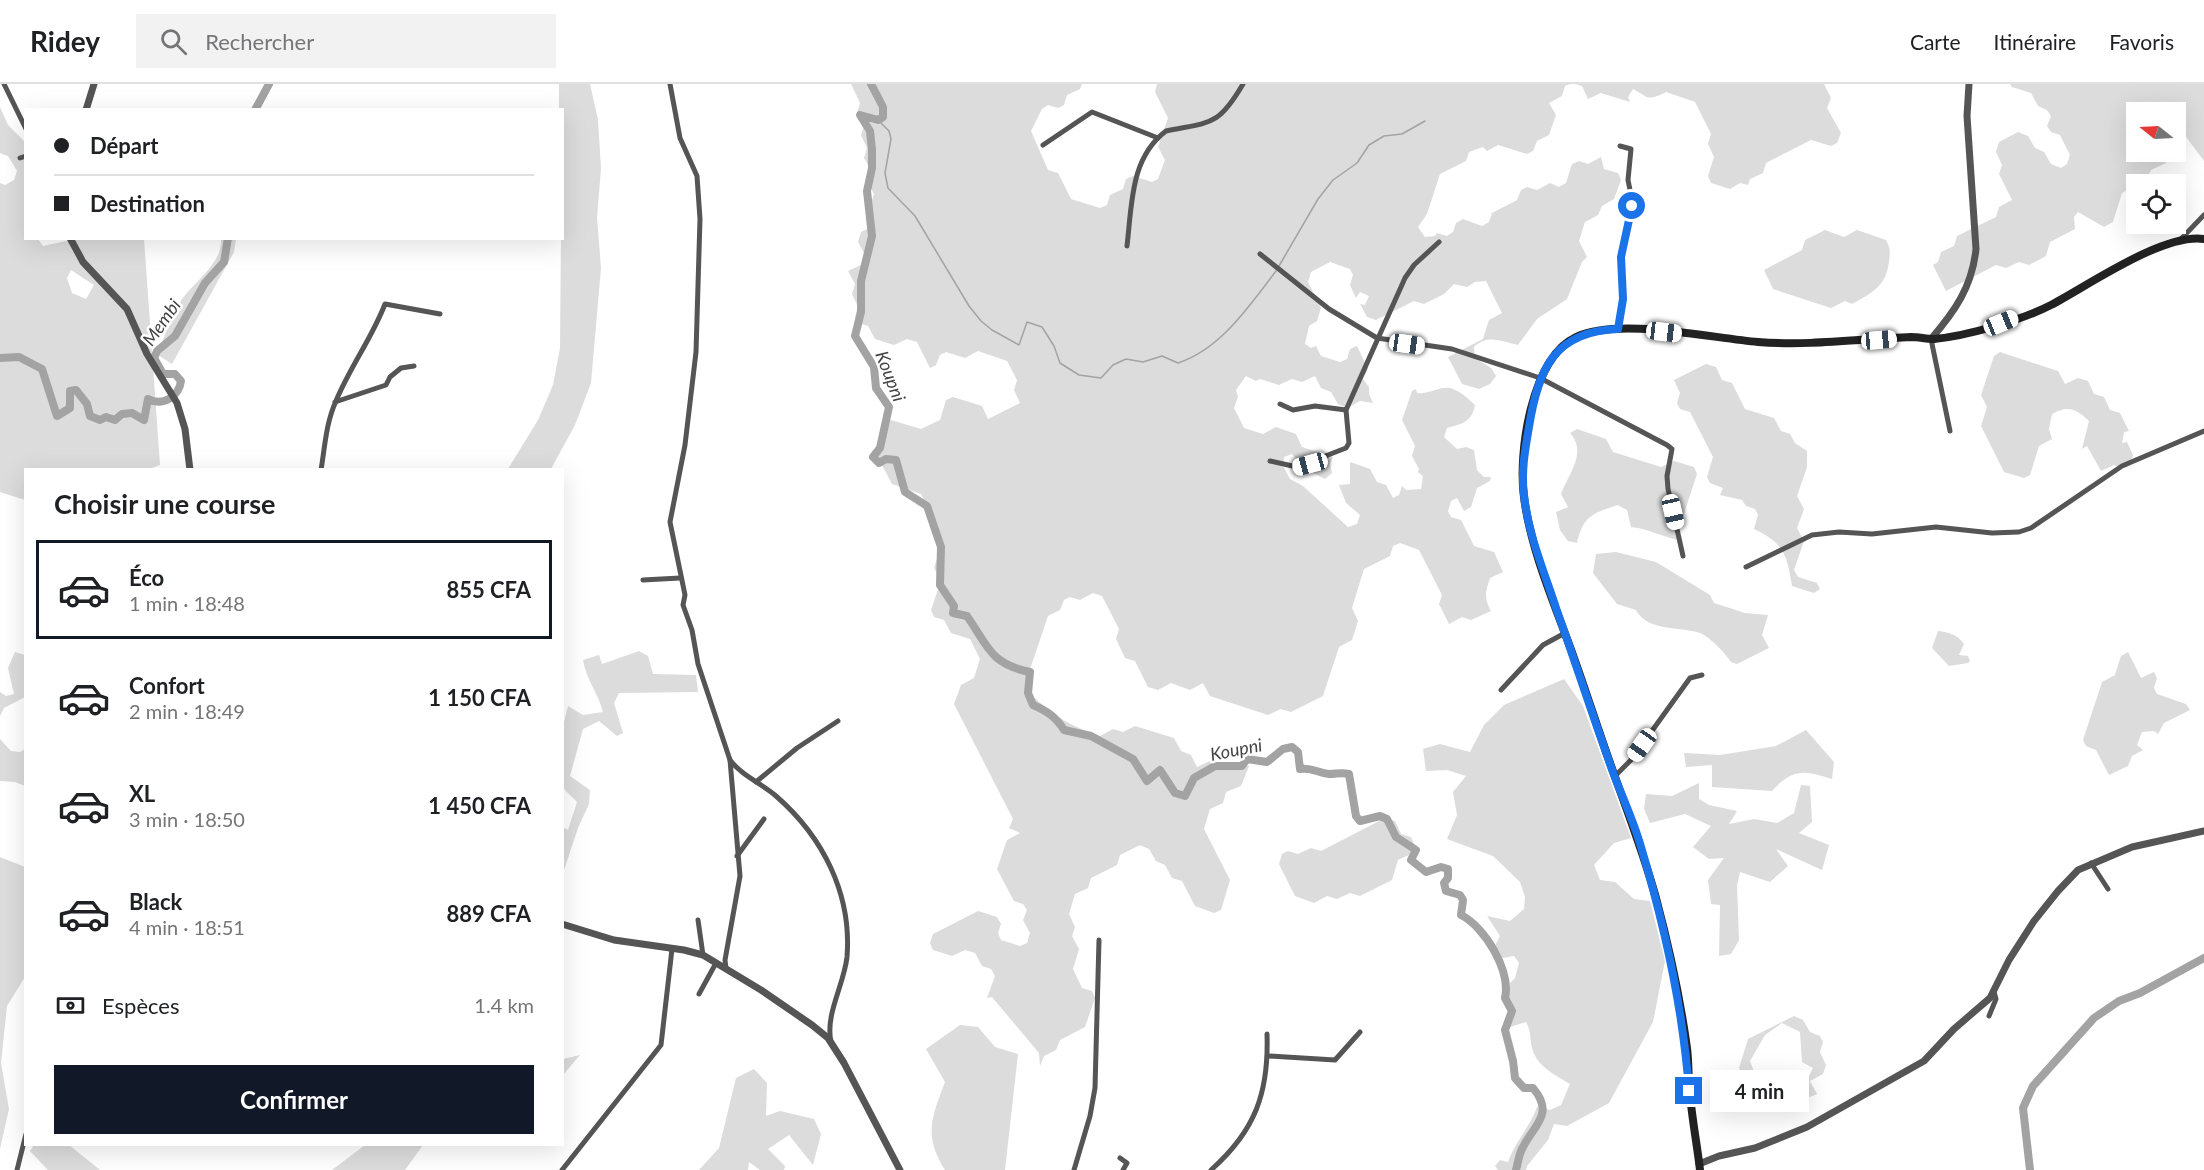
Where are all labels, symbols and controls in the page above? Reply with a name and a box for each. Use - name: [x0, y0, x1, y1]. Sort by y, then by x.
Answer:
- search box: [136, 14, 556, 68]
- text: Ridey: [30, 24, 100, 58]
- icon: search: [157, 25, 190, 58]
- text: Rechercher: [205, 28, 314, 55]
- text: Carte: [1910, 29, 1961, 54]
- text: Itinéraire: [1994, 29, 2076, 54]
- text: Favoris: [2109, 29, 2174, 54]
- north arrow: [2126, 102, 2186, 162]
- map controls: [2126, 102, 2186, 234]
- text: Départ: [90, 132, 158, 159]
- button: locate: [2126, 174, 2186, 234]
- text: Destination: [90, 190, 205, 217]
- route start: [1618, 192, 1645, 219]
- water label: Membi: [137, 295, 185, 349]
- car: [1981, 308, 2021, 338]
- car: [1645, 321, 1683, 343]
- car: [1860, 329, 1898, 351]
- car: [1388, 333, 1426, 355]
- water label: Koupni: [871, 348, 911, 404]
- car: [1290, 451, 1330, 477]
- text: Choisir une course: [54, 487, 276, 520]
- car: [1660, 492, 1686, 532]
- icon: car: [57, 563, 111, 617]
- text: Éco: [129, 564, 164, 591]
- text: 855 CFA: [446, 576, 531, 603]
- text: 1 min · 18:48: [129, 591, 245, 615]
- icon: car: [57, 671, 111, 725]
- text: Confort: [129, 672, 205, 699]
- text: 1 150 CFA: [428, 684, 531, 711]
- text: 2 min · 18:49: [129, 699, 245, 723]
- car: [1624, 725, 1660, 765]
- water label: Koupni: [1208, 733, 1264, 765]
- icon: car: [57, 779, 111, 833]
- text: XL: [129, 780, 155, 807]
- text: 1 450 CFA: [428, 792, 531, 819]
- text: 3 min · 18:50: [129, 807, 245, 831]
- icon: car: [57, 887, 111, 941]
- text: Black: [129, 888, 182, 915]
- text: 889 CFA: [446, 900, 531, 927]
- text: 4 min · 18:51: [129, 915, 245, 939]
- icon: cash: [54, 989, 87, 1022]
- text: Espèces: [102, 992, 179, 1019]
- text: 1.4 km: [474, 993, 534, 1017]
- button: Confirmer: [54, 1065, 534, 1134]
- callout: 4 min: [1710, 1070, 1809, 1112]
- route end: [1675, 1077, 1702, 1104]
- text: 4 min: [1735, 1079, 1784, 1103]

